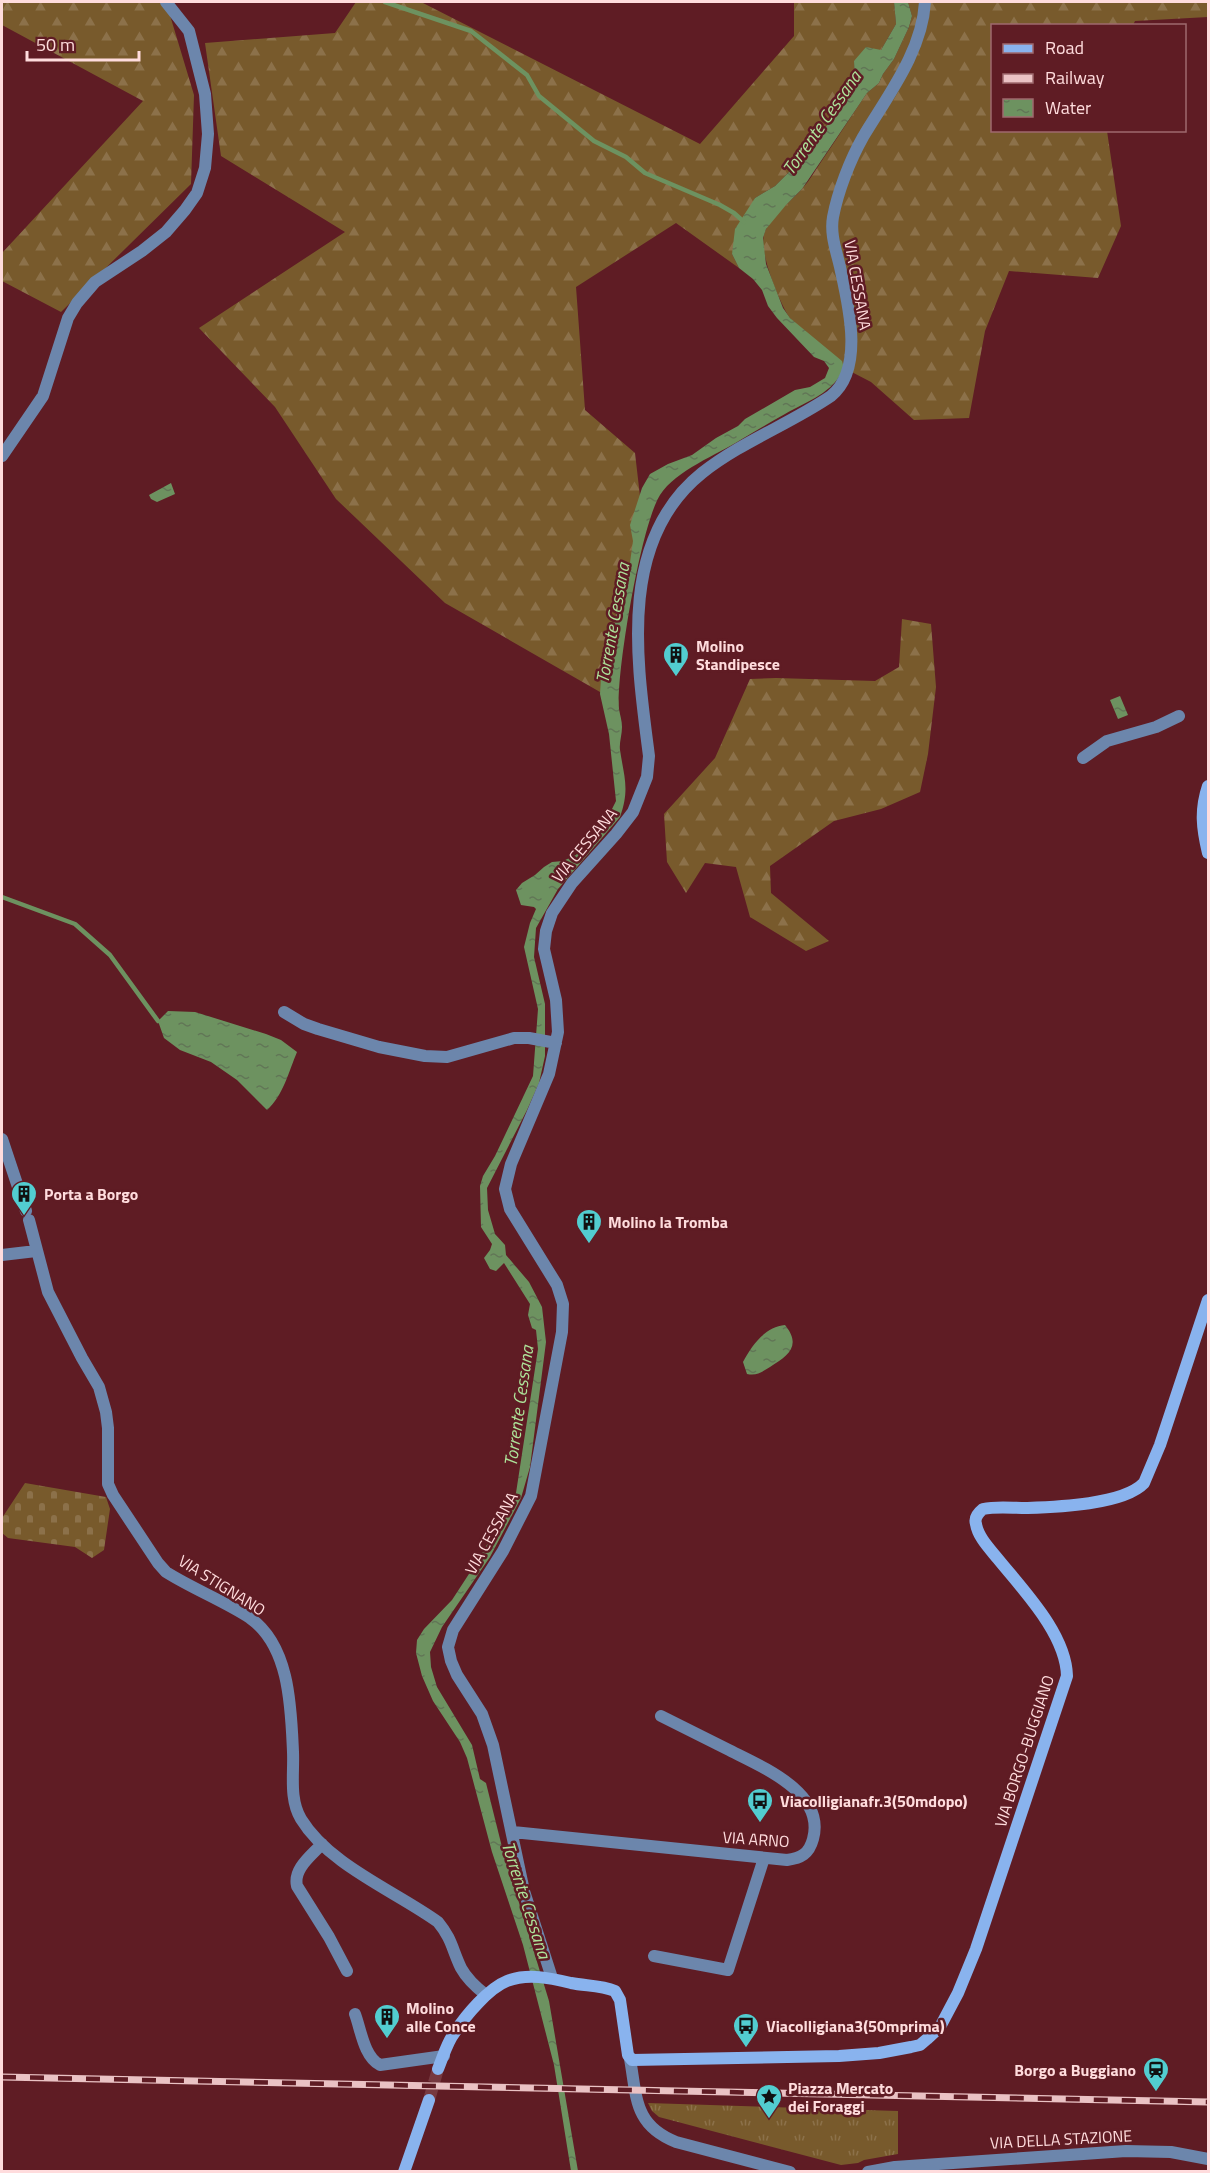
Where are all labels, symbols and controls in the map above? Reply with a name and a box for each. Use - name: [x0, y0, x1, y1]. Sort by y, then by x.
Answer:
- scale bar: [27, 24, 140, 62]
- legend: [991, 24, 1186, 132]
- text: 50 m: [36, 31, 75, 58]
- text: Road: [1045, 34, 1084, 61]
- water label: Torrente Cessana: [776, 64, 868, 180]
- text: Railway: [1045, 64, 1105, 91]
- text: Water: [1045, 94, 1091, 121]
- street label: VIA CESSANA: [838, 238, 878, 332]
- water label: Torrente Cessana: [589, 560, 637, 685]
- place label: Molino Standipesce: [696, 634, 780, 676]
- building icon: Molino Standipesce: [661, 640, 691, 678]
- street label: VIA CESSANA: [546, 802, 623, 888]
- building icon: Porta a Borgo: [9, 1179, 39, 1217]
- place label: Porta a Borgo: [44, 1182, 138, 1206]
- building icon: Molino la Tromba: [574, 1207, 604, 1245]
- place label: Molino la Tromba: [608, 1210, 728, 1234]
- water label: Torrente Cessana: [497, 1343, 540, 1468]
- street label: VIA CESSANA: [458, 1487, 524, 1579]
- street label: VIA STIGNANO: [174, 1549, 270, 1621]
- street label: VIA BORGO-BUGGIANO: [988, 1672, 1060, 1830]
- bus stop icon: Viacolligianafr.3(50mdopo): [745, 1786, 775, 1824]
- place label: Viacolligianafr.3(50mdopo): [780, 1789, 968, 1813]
- street label: VIA ARNO: [722, 1825, 790, 1853]
- water label: Torrente Cessana: [495, 1838, 558, 1963]
- place label: Molino alle Conce: [406, 1996, 476, 2038]
- building icon: Molino alle Conce: [372, 2002, 402, 2040]
- bus stop icon: Viacolligiana3(50mprima): [731, 2011, 761, 2049]
- place label: Viacolligiana3(50mprima): [766, 2014, 945, 2038]
- station icon: Borgo a Buggiano: [1141, 2055, 1171, 2093]
- place label: Borgo a Buggiano: [1014, 2058, 1136, 2082]
- place label: Piazza Mercato dei Foraggi: [788, 2076, 893, 2118]
- place icon: Piazza Mercato dei Foraggi: [754, 2082, 784, 2120]
- street label: VIA DELLA STAZIONE: [989, 2123, 1133, 2155]

